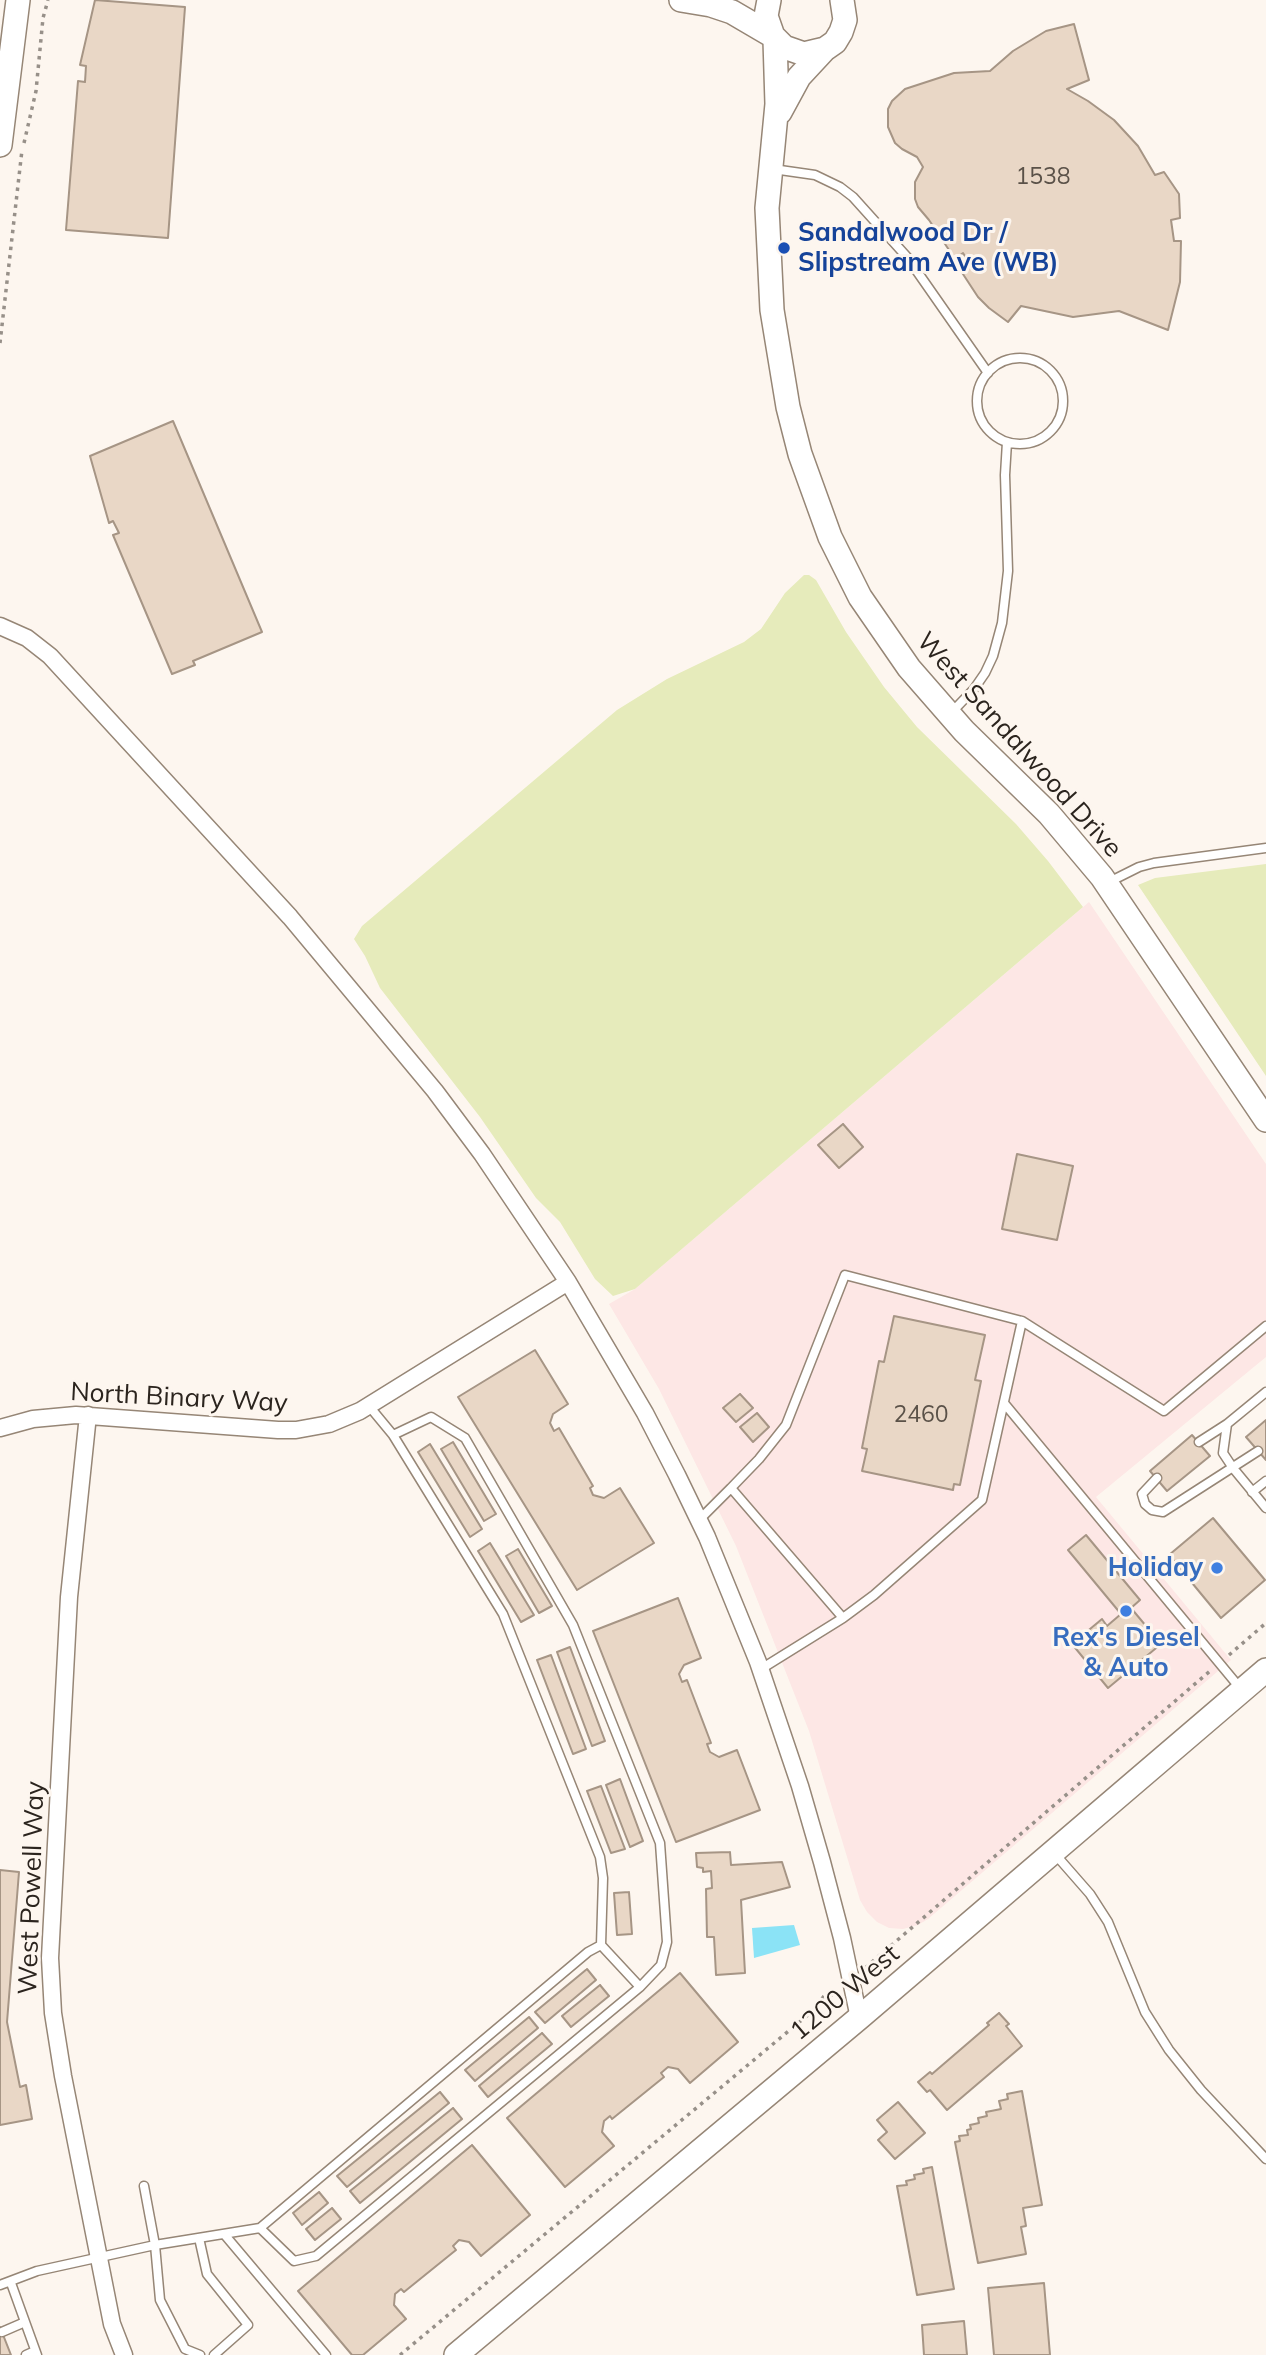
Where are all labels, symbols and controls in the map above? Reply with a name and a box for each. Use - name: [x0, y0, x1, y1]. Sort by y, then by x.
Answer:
- house number: 1538: [1015, 163, 1071, 191]
- place label: Sandalwood Dr / Slipstream Ave (WB): [798, 217, 1058, 278]
- marker: Sandalwood Dr / Slipstream Ave (WB): [776, 240, 792, 256]
- street label: West Sandalwood Drive: [910, 626, 1128, 864]
- street label: North Binary Way: [69, 1377, 289, 1419]
- house number: 2460: [893, 1401, 949, 1429]
- place label: Holiday: [1108, 1552, 1203, 1584]
- marker: Holiday: [1209, 1560, 1225, 1576]
- marker: Rex's Diesel & Auto: [1118, 1603, 1134, 1619]
- place label: Rex's Diesel & Auto: [1052, 1622, 1200, 1684]
- street label: West Powell Way: [13, 1781, 51, 1995]
- street label: 1200 West: [784, 1938, 906, 2048]

